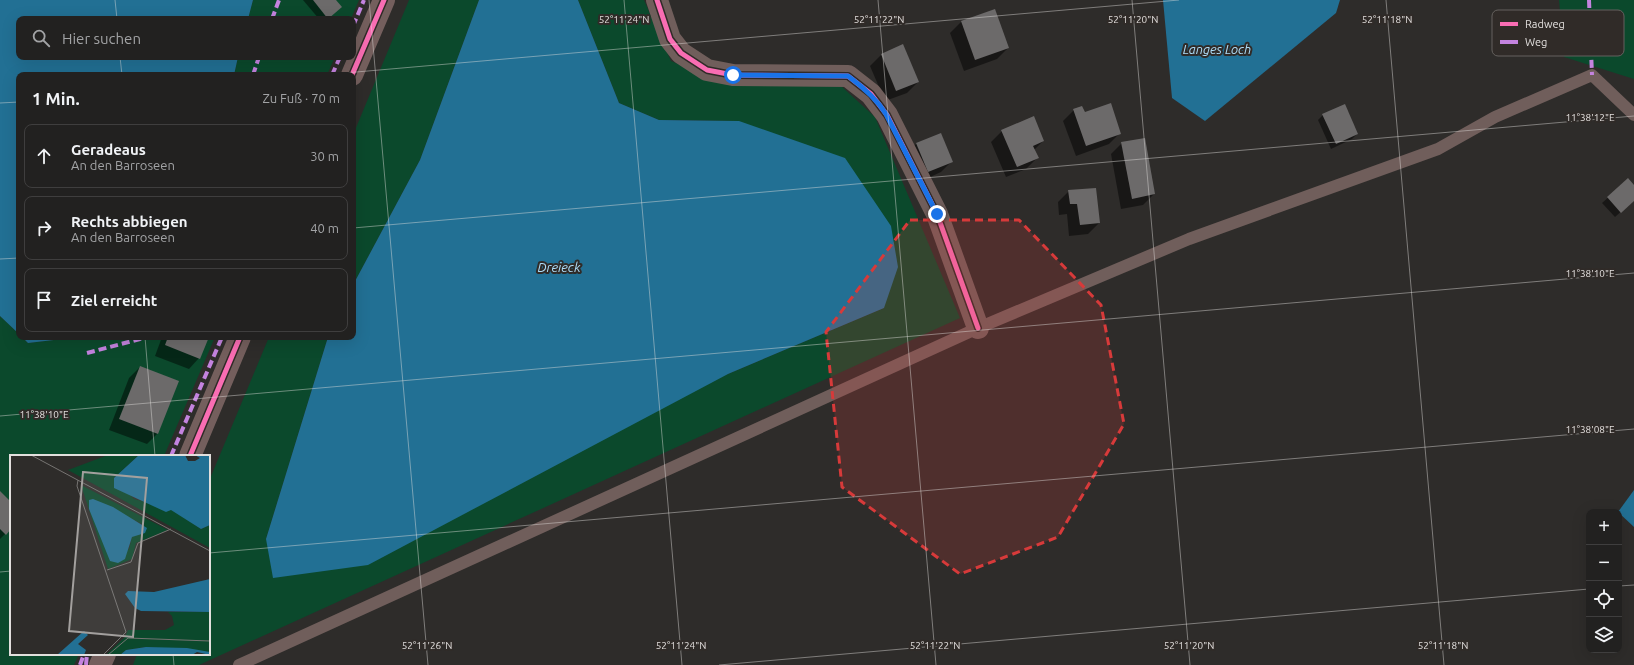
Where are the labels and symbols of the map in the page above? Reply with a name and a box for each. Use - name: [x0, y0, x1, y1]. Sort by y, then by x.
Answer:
- legend: [1492, 10, 1624, 56]
- text: 52°11'24"N: [599, 14, 649, 25]
- text: 52°11'22"N: [854, 14, 904, 25]
- text: 52°11'20"N: [1108, 14, 1158, 25]
- text: 52°11'18"N: [1362, 14, 1412, 25]
- text: Radweg: [1525, 18, 1565, 30]
- text: Weg: [1525, 36, 1547, 48]
- water label: Langes Loch: [1183, 42, 1251, 56]
- route start: [724, 66, 742, 84]
- text: 11°38'12"E: [1565, 112, 1615, 123]
- route end: [928, 205, 946, 223]
- water label: Dreieck: [537, 260, 581, 274]
- text: 11°38'10"E: [1565, 268, 1615, 279]
- text: 11°38'10"E: [19, 409, 69, 420]
- text: 11°38'08"E: [1565, 424, 1615, 435]
- inset map: [10, 455, 210, 655]
- text: 52°11'26"N: [402, 640, 452, 651]
- text: 52°11'24"N: [656, 640, 706, 651]
- text: 52°11'22"N: [910, 640, 960, 651]
- text: 52°11'20"N: [1164, 640, 1214, 651]
- text: 52°11'18"N: [1418, 640, 1468, 651]

